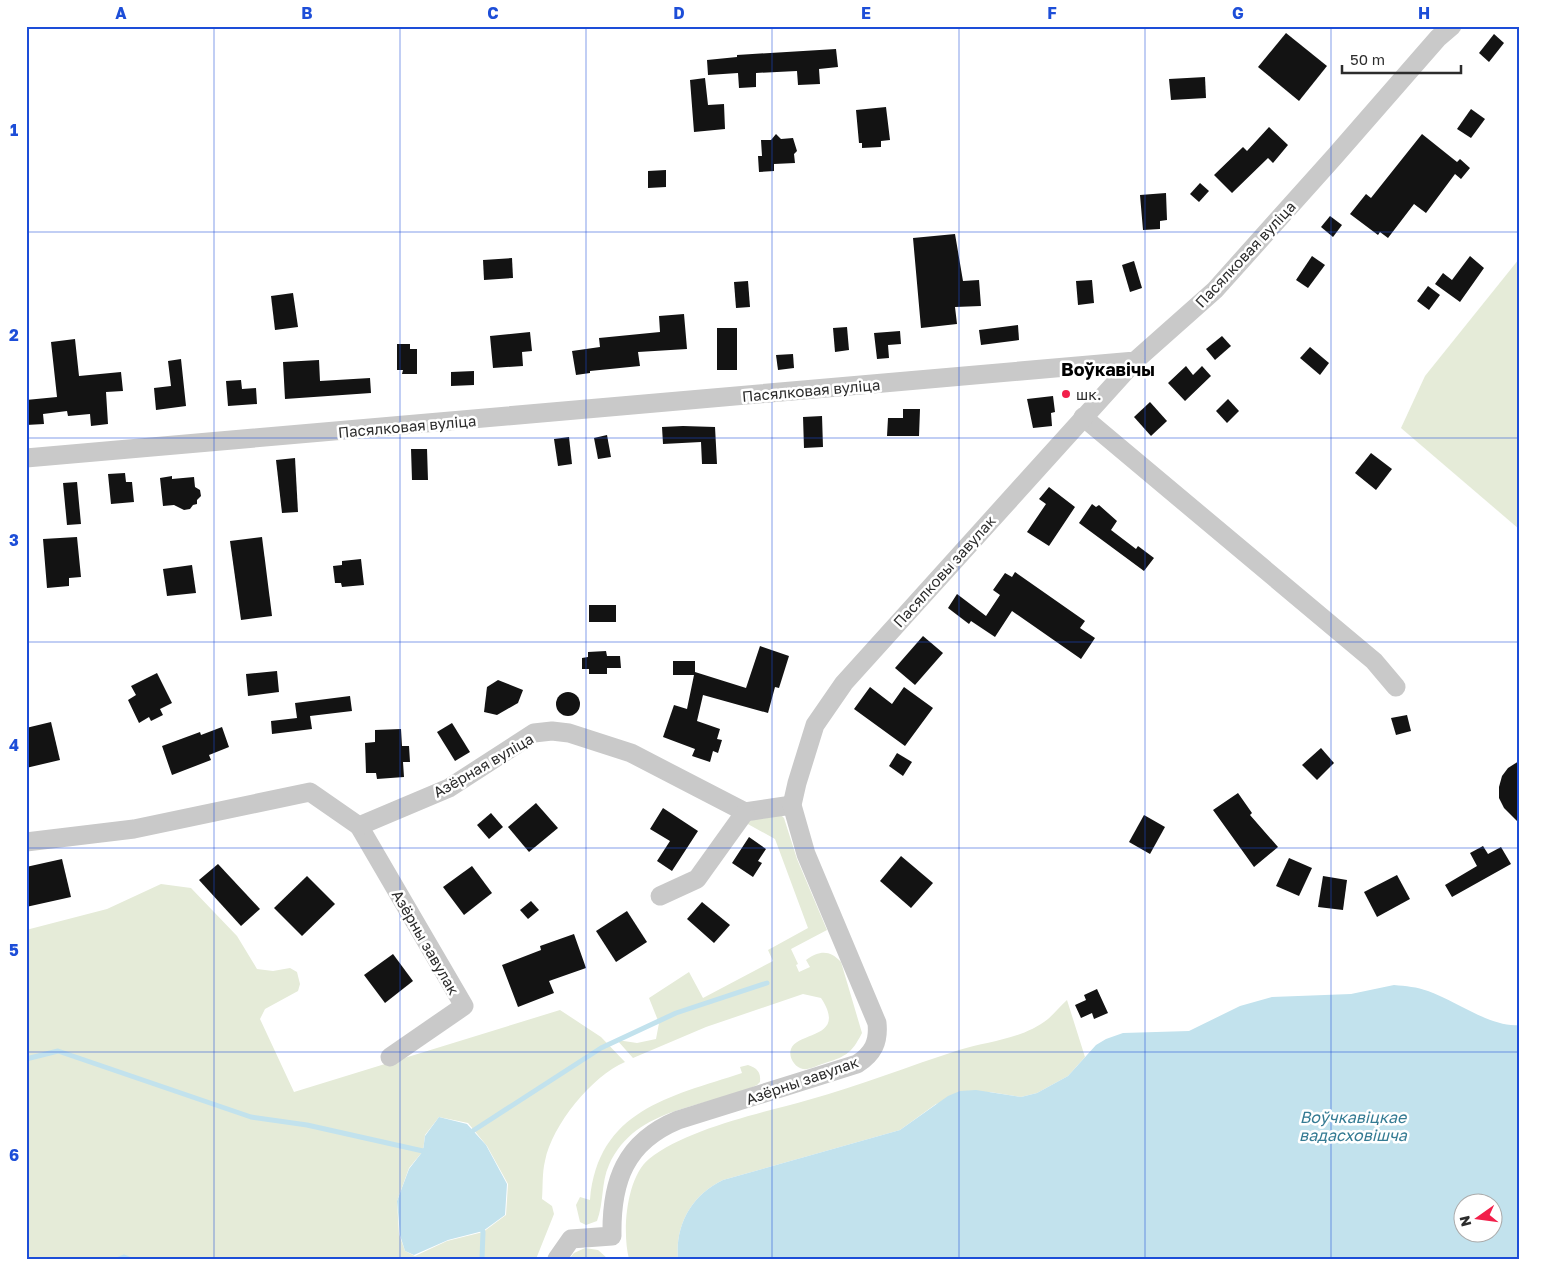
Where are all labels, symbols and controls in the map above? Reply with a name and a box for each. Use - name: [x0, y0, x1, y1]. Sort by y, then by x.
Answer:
- text: A: [115, 3, 127, 23]
- text: B: [301, 3, 313, 23]
- text: C: [487, 3, 499, 23]
- text: D: [673, 3, 685, 23]
- text: E: [861, 3, 871, 23]
- text: F: [1047, 3, 1057, 23]
- text: G: [1232, 3, 1244, 23]
- text: H: [1418, 3, 1430, 23]
- scale bar: [1342, 42, 1461, 74]
- text: 50 m: [1350, 50, 1385, 68]
- text: 1: [10, 120, 18, 140]
- street label: Пасялковая вуліца: [1191, 197, 1299, 311]
- text: 2: [9, 325, 19, 345]
- district label: Воўкавічы: [1061, 358, 1155, 380]
- street label: Пасялковая вуліца: [741, 375, 881, 405]
- place label: шк.: [1076, 385, 1101, 403]
- marker: шк.: [1060, 388, 1072, 400]
- street label: Пасялковая вуліца: [337, 411, 477, 441]
- street label: Пасялковы завулак: [889, 511, 999, 631]
- text: 3: [9, 530, 19, 550]
- street label: Азёрная вуліца: [430, 729, 536, 801]
- text: 4: [9, 735, 19, 755]
- street label: Азёрны завулак: [389, 886, 463, 998]
- text: 5: [9, 940, 19, 960]
- street label: Азёрны завулак: [743, 1052, 861, 1108]
- water label: Воўчкавіцкае вадасховішча: [1299, 1107, 1408, 1145]
- text: 6: [9, 1145, 19, 1165]
- north arrow: [1452, 1192, 1502, 1242]
- text: N: [1455, 1214, 1474, 1228]

